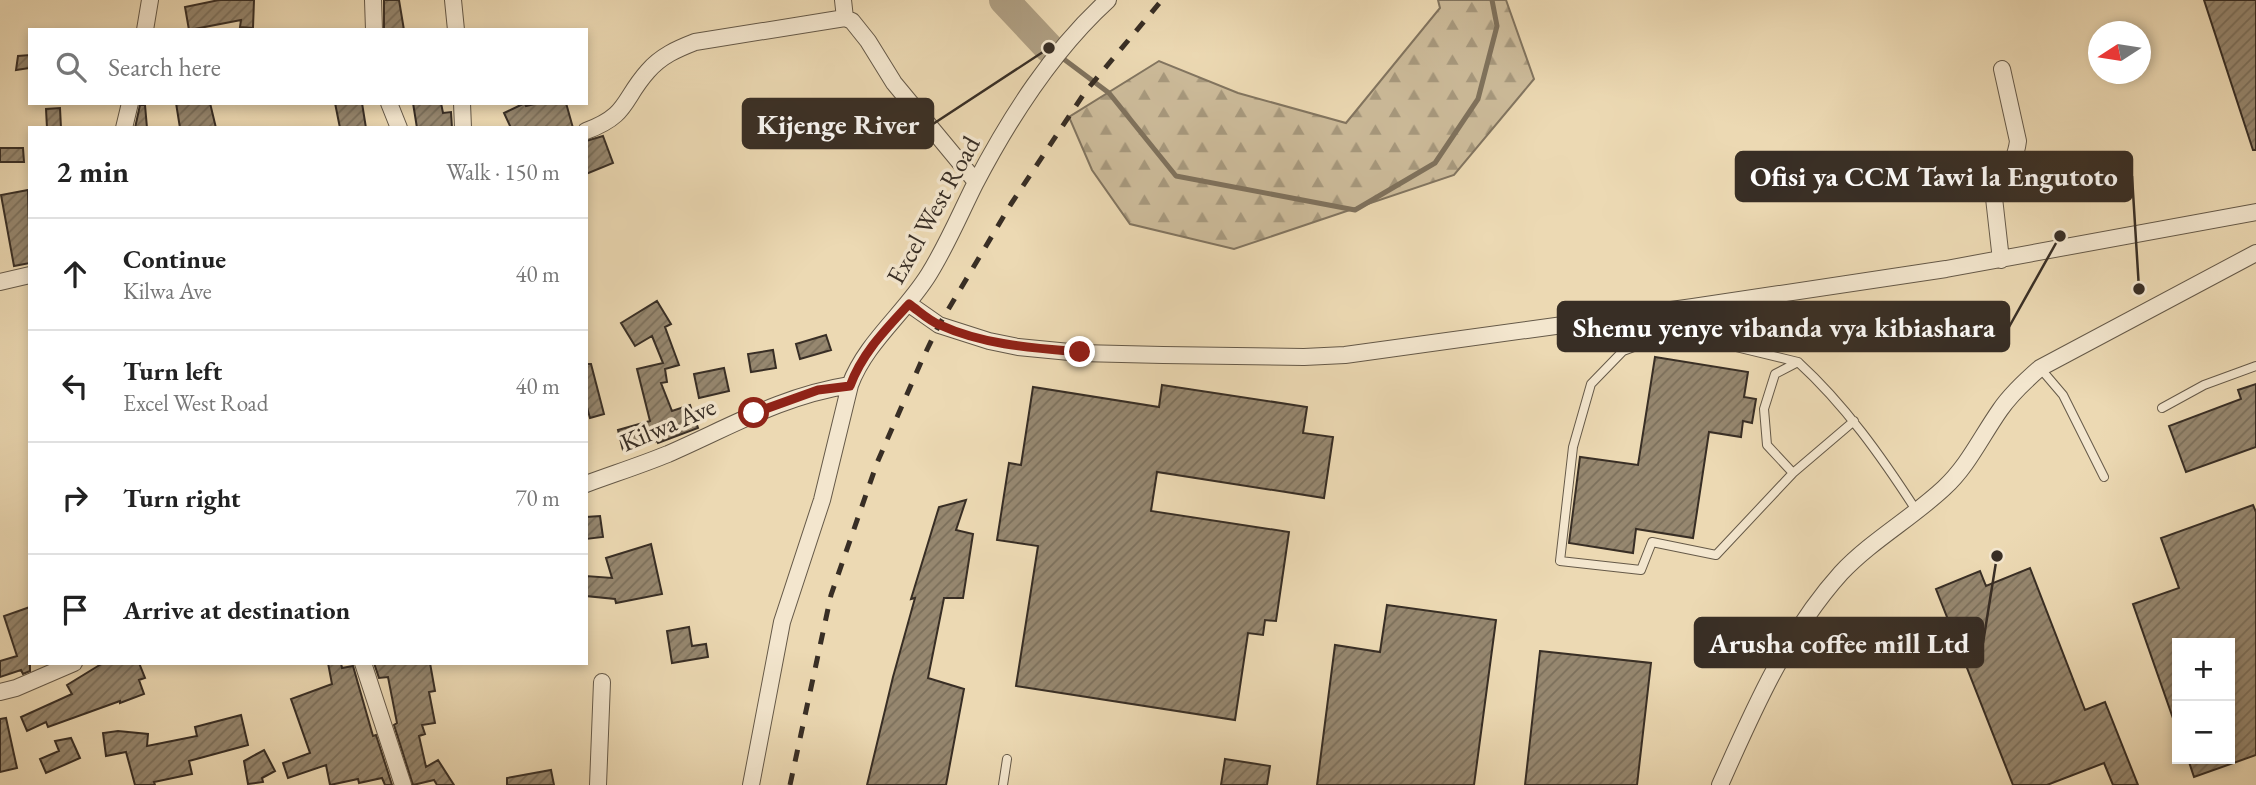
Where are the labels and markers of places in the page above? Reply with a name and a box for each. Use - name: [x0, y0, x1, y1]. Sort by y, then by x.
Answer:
- callout: Kijenge River: [743, 99, 933, 148]
- callout: Ofisi ya CCM Tawi la Engutoto: [1736, 152, 2132, 201]
- callout: Shemu yenye vibanda vya kibiashara: [1558, 302, 2009, 351]
- callout: Arusha coffee mill Ltd: [1695, 618, 1983, 667]

